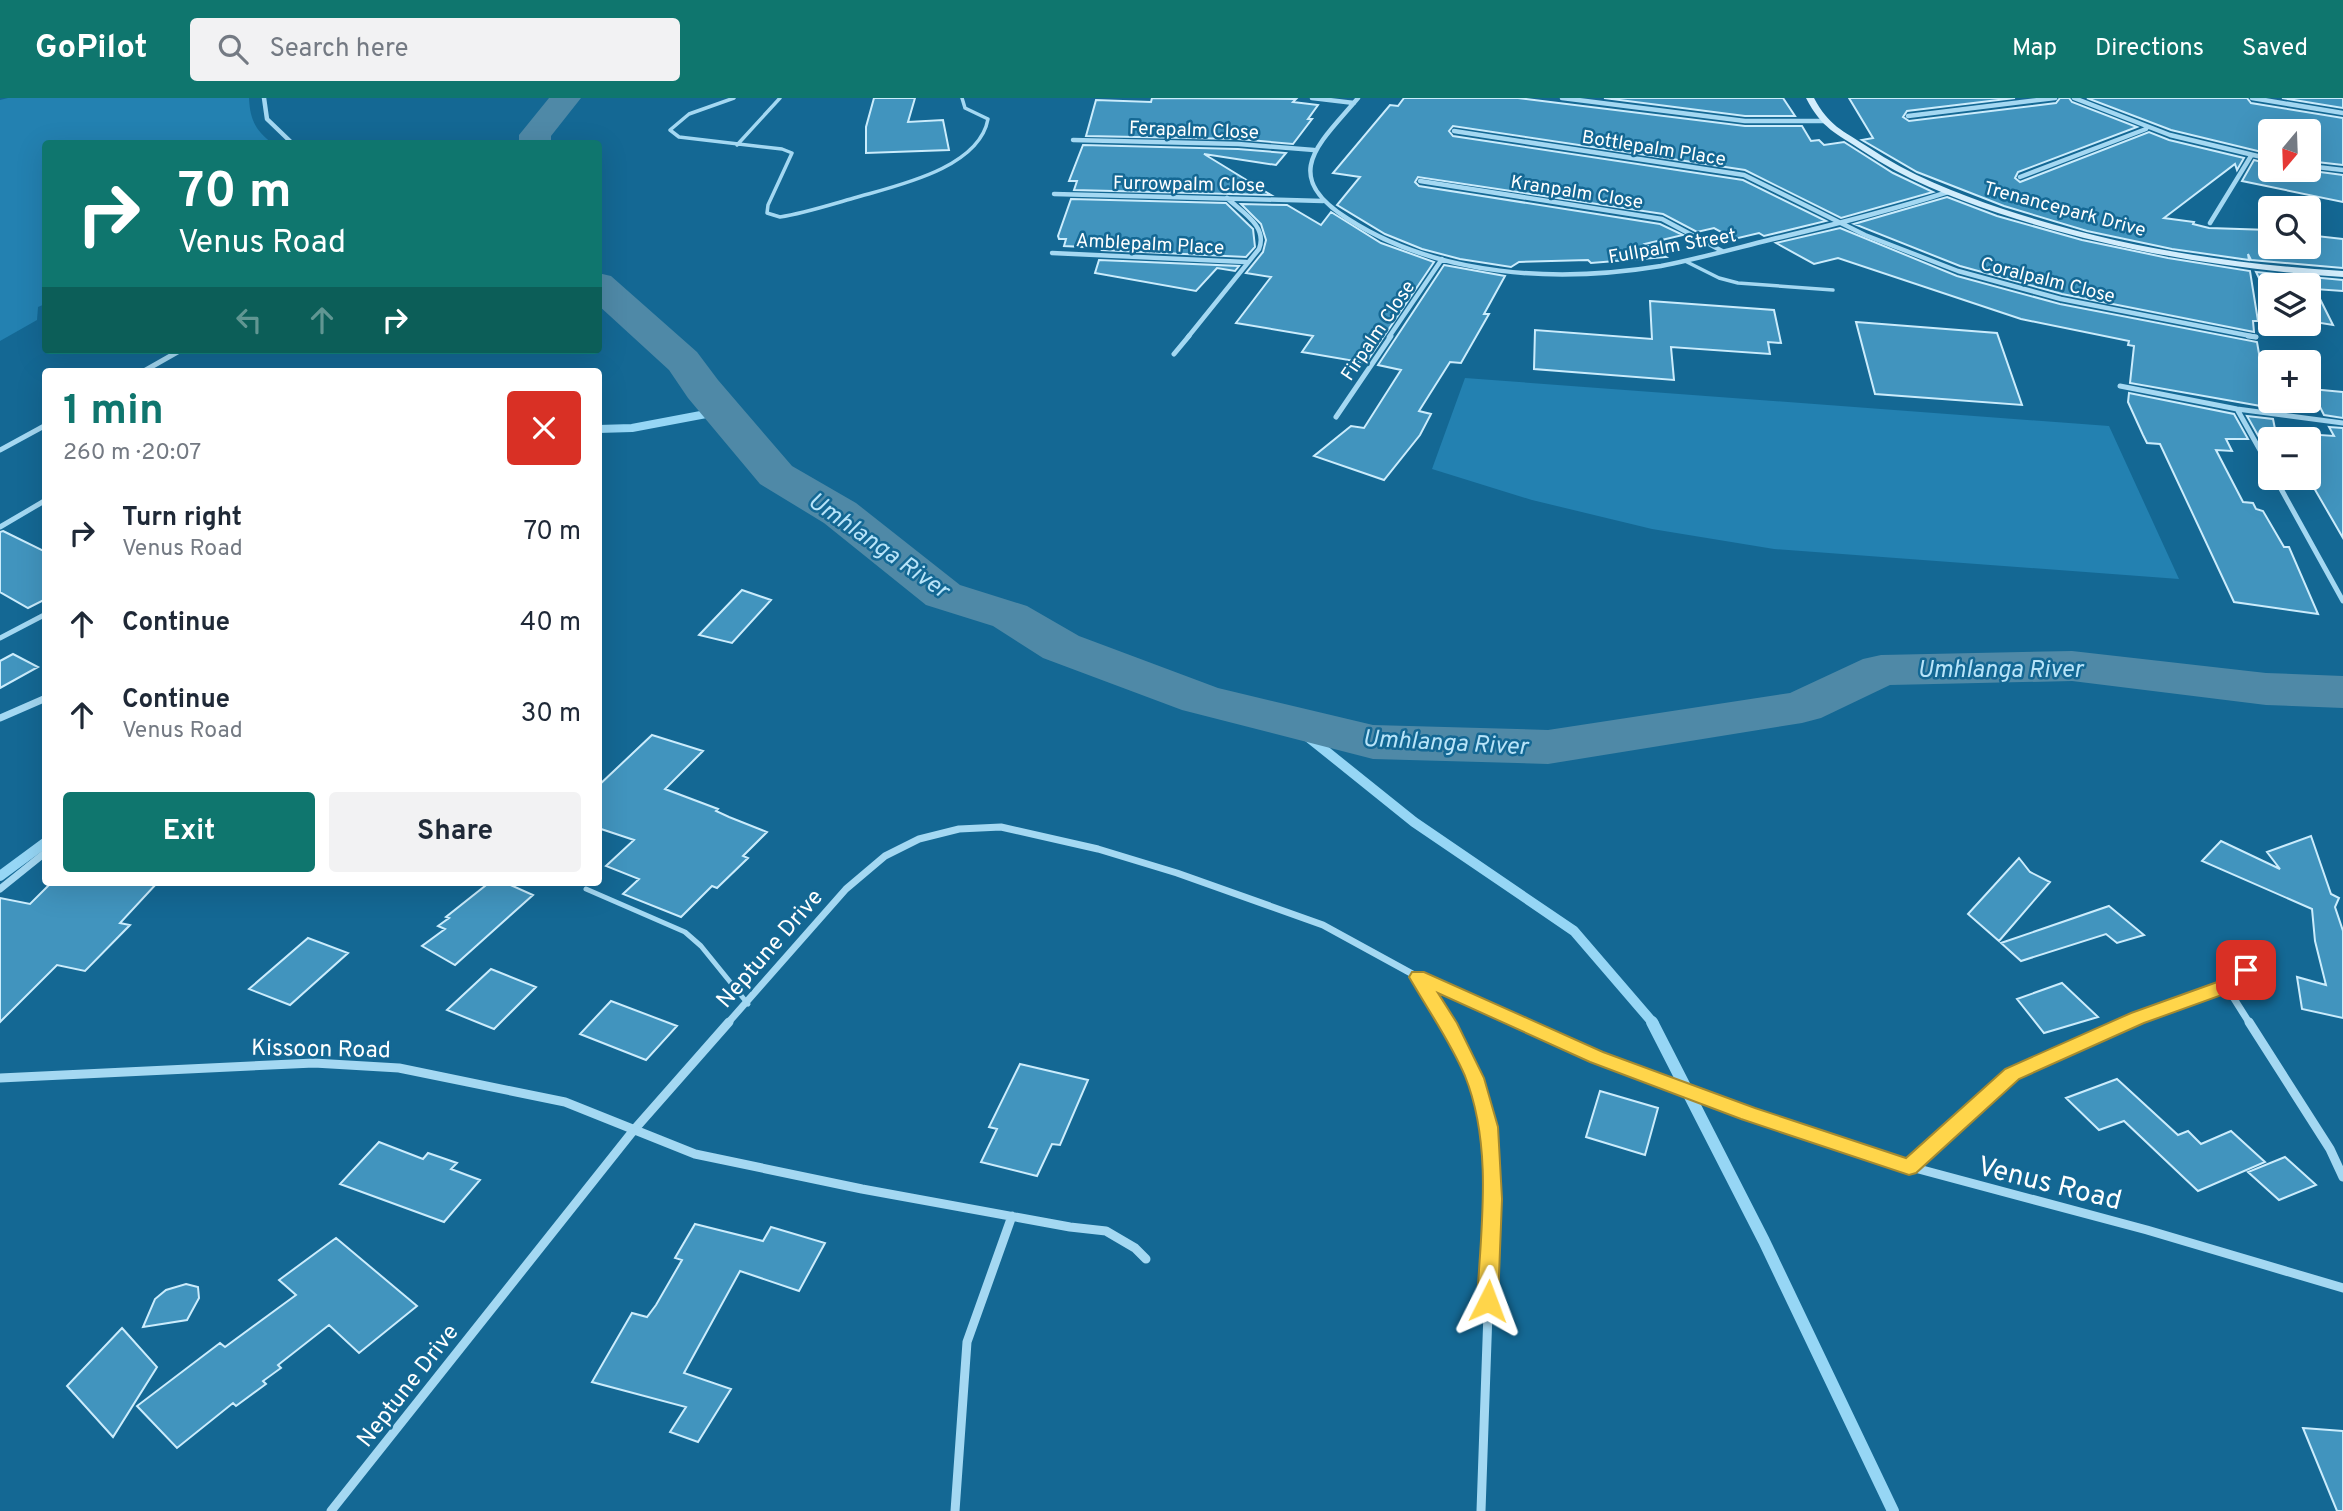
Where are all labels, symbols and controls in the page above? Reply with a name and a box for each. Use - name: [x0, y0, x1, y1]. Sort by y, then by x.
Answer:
- search box: [190, 18, 680, 81]
- text: GoPilot: [35, 28, 148, 70]
- icon: search: [214, 30, 252, 68]
- text: Search here: [270, 33, 408, 66]
- text: Map: [2012, 34, 2057, 64]
- text: Directions: [2095, 34, 2204, 64]
- text: Saved: [2242, 34, 2308, 64]
- street label: Ferapalm Close: [1129, 117, 1259, 145]
- north arrow: [2258, 119, 2320, 182]
- map controls: [2258, 119, 2321, 490]
- street label: Bottlepalm Place: [1580, 126, 1728, 172]
- text: 70 m: [178, 163, 292, 225]
- icon: right: [63, 168, 154, 259]
- street label: Kranpalm Close: [1509, 171, 1645, 215]
- street label: Furrowpalm Close: [1113, 172, 1265, 198]
- street label: Trenancepark Drive: [1981, 177, 2148, 243]
- button: search: [2258, 196, 2321, 259]
- text: Venus Road: [178, 224, 346, 264]
- street label: Fullpalm Street: [1606, 224, 1738, 270]
- street label: Amblepalm Place: [1075, 229, 1225, 261]
- street label: Coralpalm Close: [1978, 253, 2117, 309]
- button: layers: [2258, 273, 2321, 336]
- street label: Firpalm Close: [1336, 276, 1421, 386]
- icon: left: [230, 301, 268, 339]
- icon: ahead: [303, 301, 341, 339]
- icon: right: [376, 301, 414, 339]
- button: +: [2258, 350, 2321, 413]
- text: 1 min: [63, 386, 164, 439]
- button: close: [507, 391, 581, 465]
- button: −: [2258, 427, 2321, 490]
- text: 260 m · 20:07: [63, 439, 201, 468]
- water label: Umhlanga River: [801, 487, 956, 607]
- text: Turn right: [122, 502, 242, 535]
- icon: right: [63, 514, 101, 552]
- text: 70 m: [523, 516, 581, 549]
- text: Venus Road: [122, 535, 243, 564]
- icon: ahead: [63, 605, 101, 643]
- text: Continue: [122, 607, 230, 640]
- text: 40 m: [520, 607, 581, 640]
- water label: Umhlanga River: [1917, 656, 2085, 686]
- text: Continue: [122, 684, 230, 717]
- icon: ahead: [63, 696, 101, 734]
- text: 30 m: [521, 698, 581, 731]
- text: Venus Road: [122, 717, 243, 746]
- water label: Umhlanga River: [1361, 725, 1530, 763]
- button: Exit: [63, 792, 315, 872]
- button: Share: [329, 792, 581, 872]
- street label: Neptune Drive: [711, 884, 831, 1015]
- pin: [2216, 940, 2276, 1000]
- icon: arrive: [2227, 951, 2265, 989]
- street label: Kissoon Road: [251, 1035, 391, 1066]
- street label: Venus Road: [1974, 1150, 2125, 1220]
- position arrow: [1451, 1264, 1525, 1338]
- street label: Neptune Drive: [352, 1319, 466, 1454]

